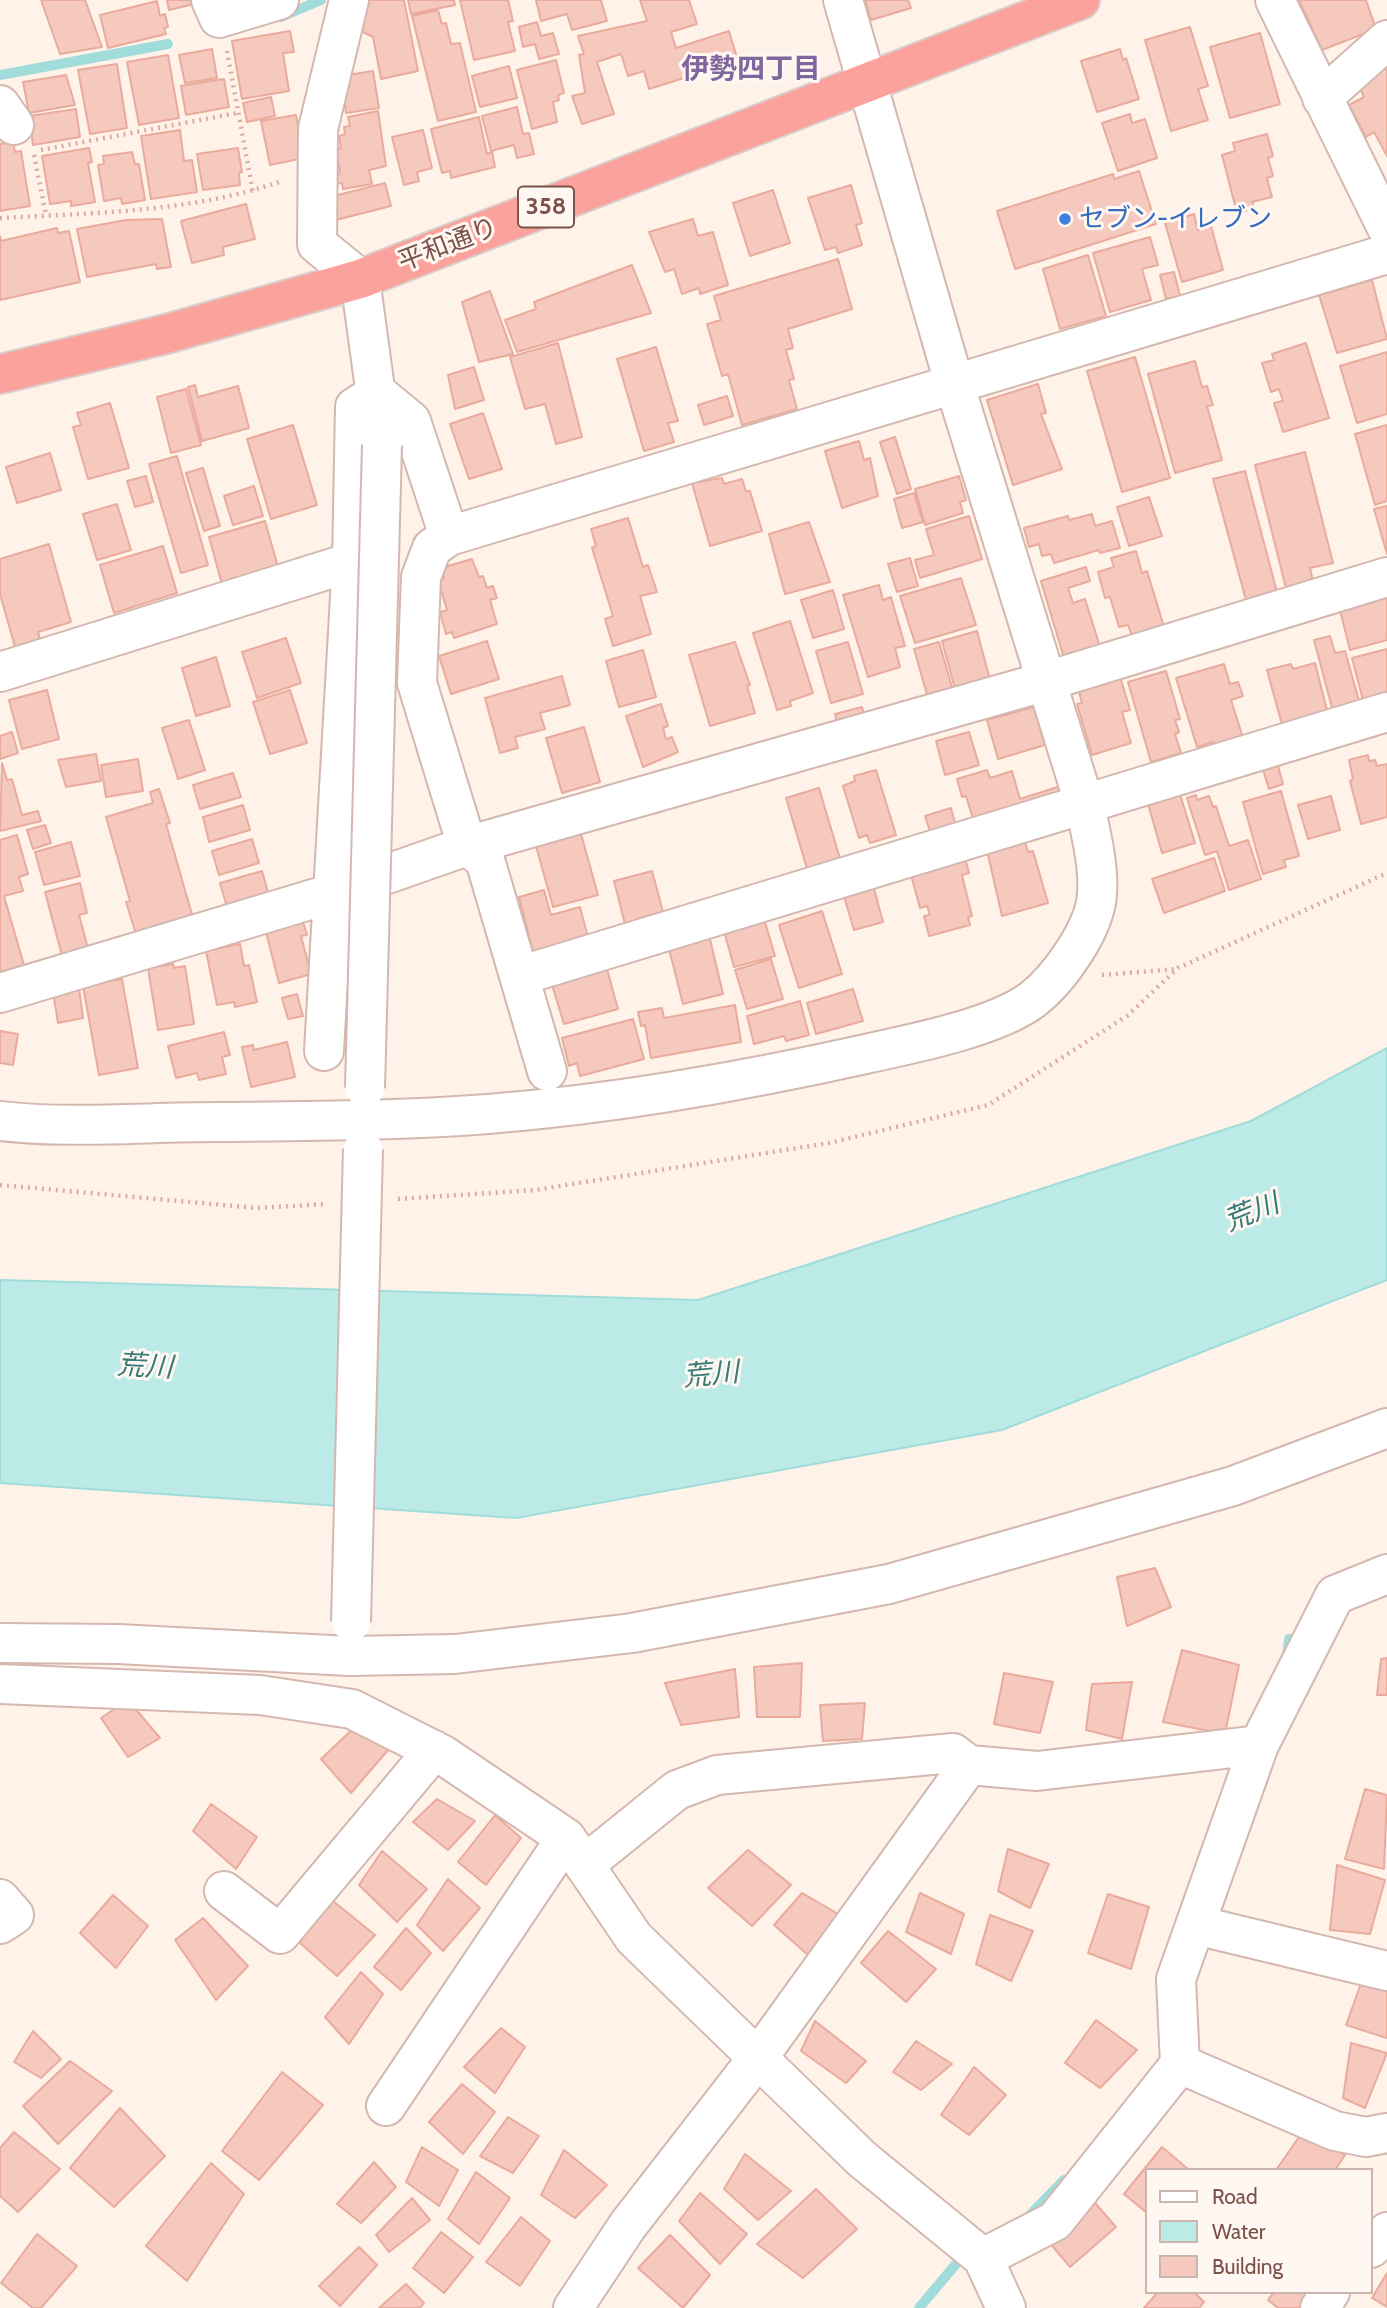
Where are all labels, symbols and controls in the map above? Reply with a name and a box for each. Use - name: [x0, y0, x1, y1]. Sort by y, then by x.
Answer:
- district label: 伊勢四丁目: [681, 53, 821, 87]
- road number: 358: [518, 187, 574, 228]
- place label: セブン-イレブン: [1079, 203, 1272, 235]
- marker: セブン-イレブン: [1057, 211, 1073, 227]
- street label: 平和通り: [394, 212, 502, 278]
- water label: 荒川: [1220, 1187, 1284, 1239]
- water label: 荒川: [116, 1349, 174, 1385]
- water label: 荒川: [682, 1356, 740, 1394]
- legend: [1146, 2168, 1373, 2294]
- text: Road: [1212, 2184, 1258, 2209]
- text: Water: [1212, 2219, 1265, 2244]
- text: Building: [1212, 2254, 1283, 2279]

